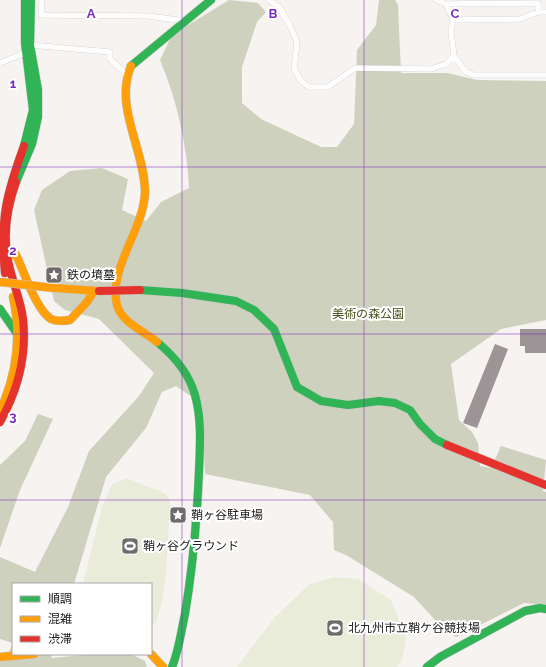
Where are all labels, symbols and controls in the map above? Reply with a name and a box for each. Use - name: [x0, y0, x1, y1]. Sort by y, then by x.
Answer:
- text: A: [87, 6, 96, 21]
- text: B: [269, 6, 278, 21]
- text: C: [451, 6, 460, 21]
- text: 1: [10, 76, 17, 91]
- text: 2: [9, 243, 17, 258]
- place icon: 鉄の墳墓: [44, 265, 64, 285]
- place label: 鉄の墳墓: [67, 268, 115, 282]
- park label: 美術の森公園: [332, 307, 404, 321]
- text: 3: [9, 409, 17, 424]
- place icon: 鞘ヶ谷駐車場: [168, 505, 188, 525]
- place label: 鞘ヶ谷駐車場: [191, 508, 263, 522]
- sports icon: 鞘ヶ谷グラウンド: [120, 536, 140, 556]
- place label: 鞘ヶ谷グラウンド: [143, 539, 239, 553]
- legend: [12, 583, 152, 655]
- text: 順調: [48, 592, 72, 606]
- text: 混雑: [48, 612, 72, 626]
- sports icon: 北九州市立鞘ケ谷競技場: [325, 618, 345, 638]
- place label: 北九州市立鞘ケ谷競技場: [348, 621, 480, 635]
- text: 渋滞: [48, 632, 72, 646]

